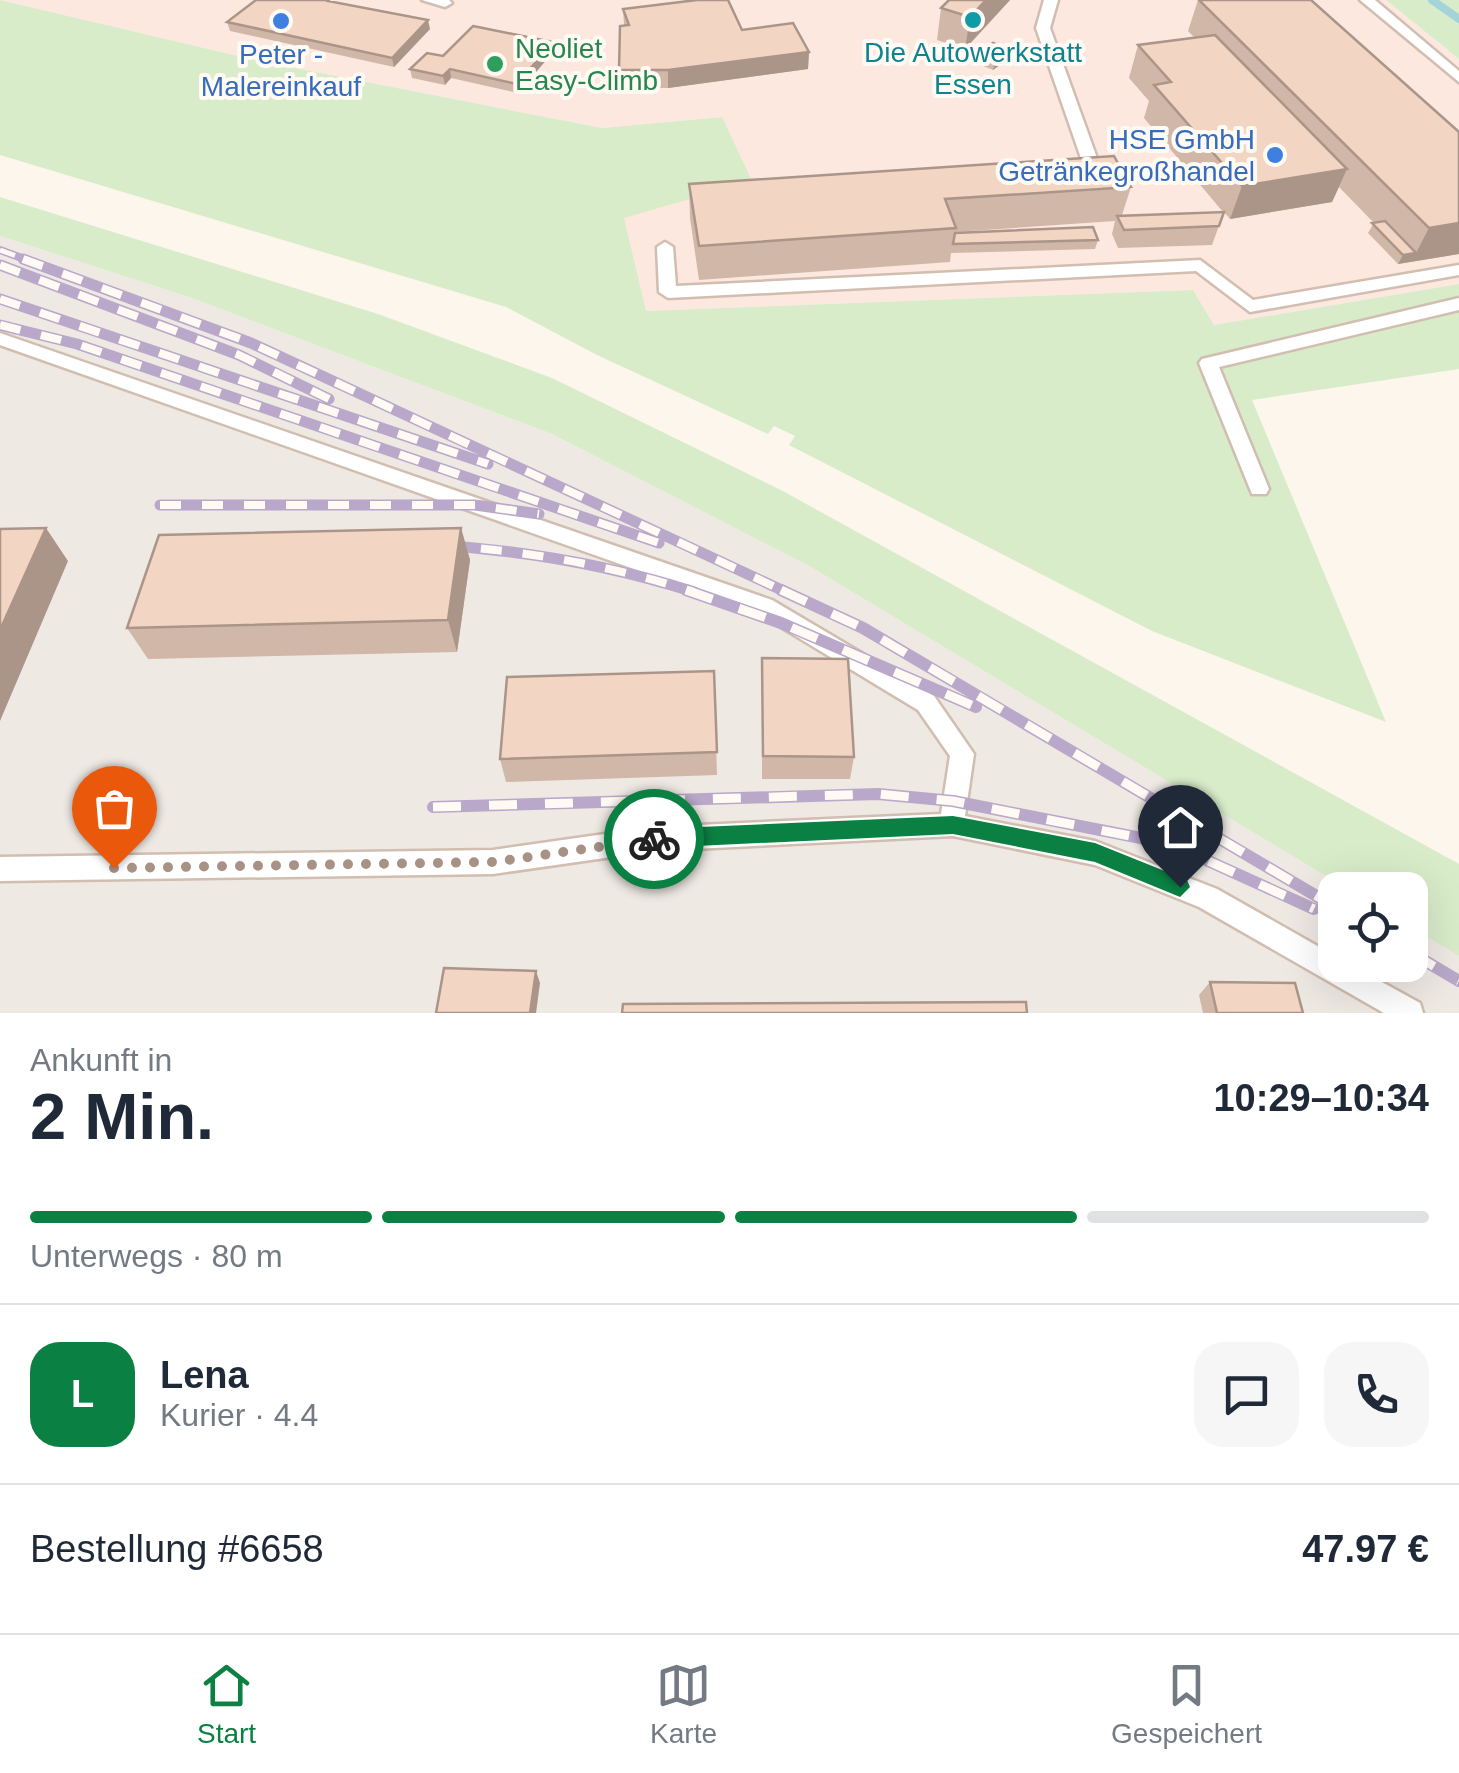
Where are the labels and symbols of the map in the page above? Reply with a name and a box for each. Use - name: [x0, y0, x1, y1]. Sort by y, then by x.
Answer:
- marker: Die Autowerkstatt Essen: [962, 9, 984, 31]
- marker: Peter - Malereinkauf: [270, 10, 292, 32]
- place label: Neoliet Easy-Climb: [515, 33, 658, 96]
- place label: Die Autowerkstatt Essen: [864, 37, 1082, 100]
- place label: Peter - Malereinkauf: [201, 39, 361, 102]
- marker: Neoliet Easy-Climb: [484, 53, 506, 75]
- place label: HSE GmbH Getränkegroßhandel: [998, 124, 1255, 187]
- marker: HSE GmbH Getränkegroßhandel: [1264, 144, 1286, 166]
- pin: [72, 766, 157, 869]
- pin: [1138, 785, 1223, 888]
- courier: [604, 789, 704, 889]

